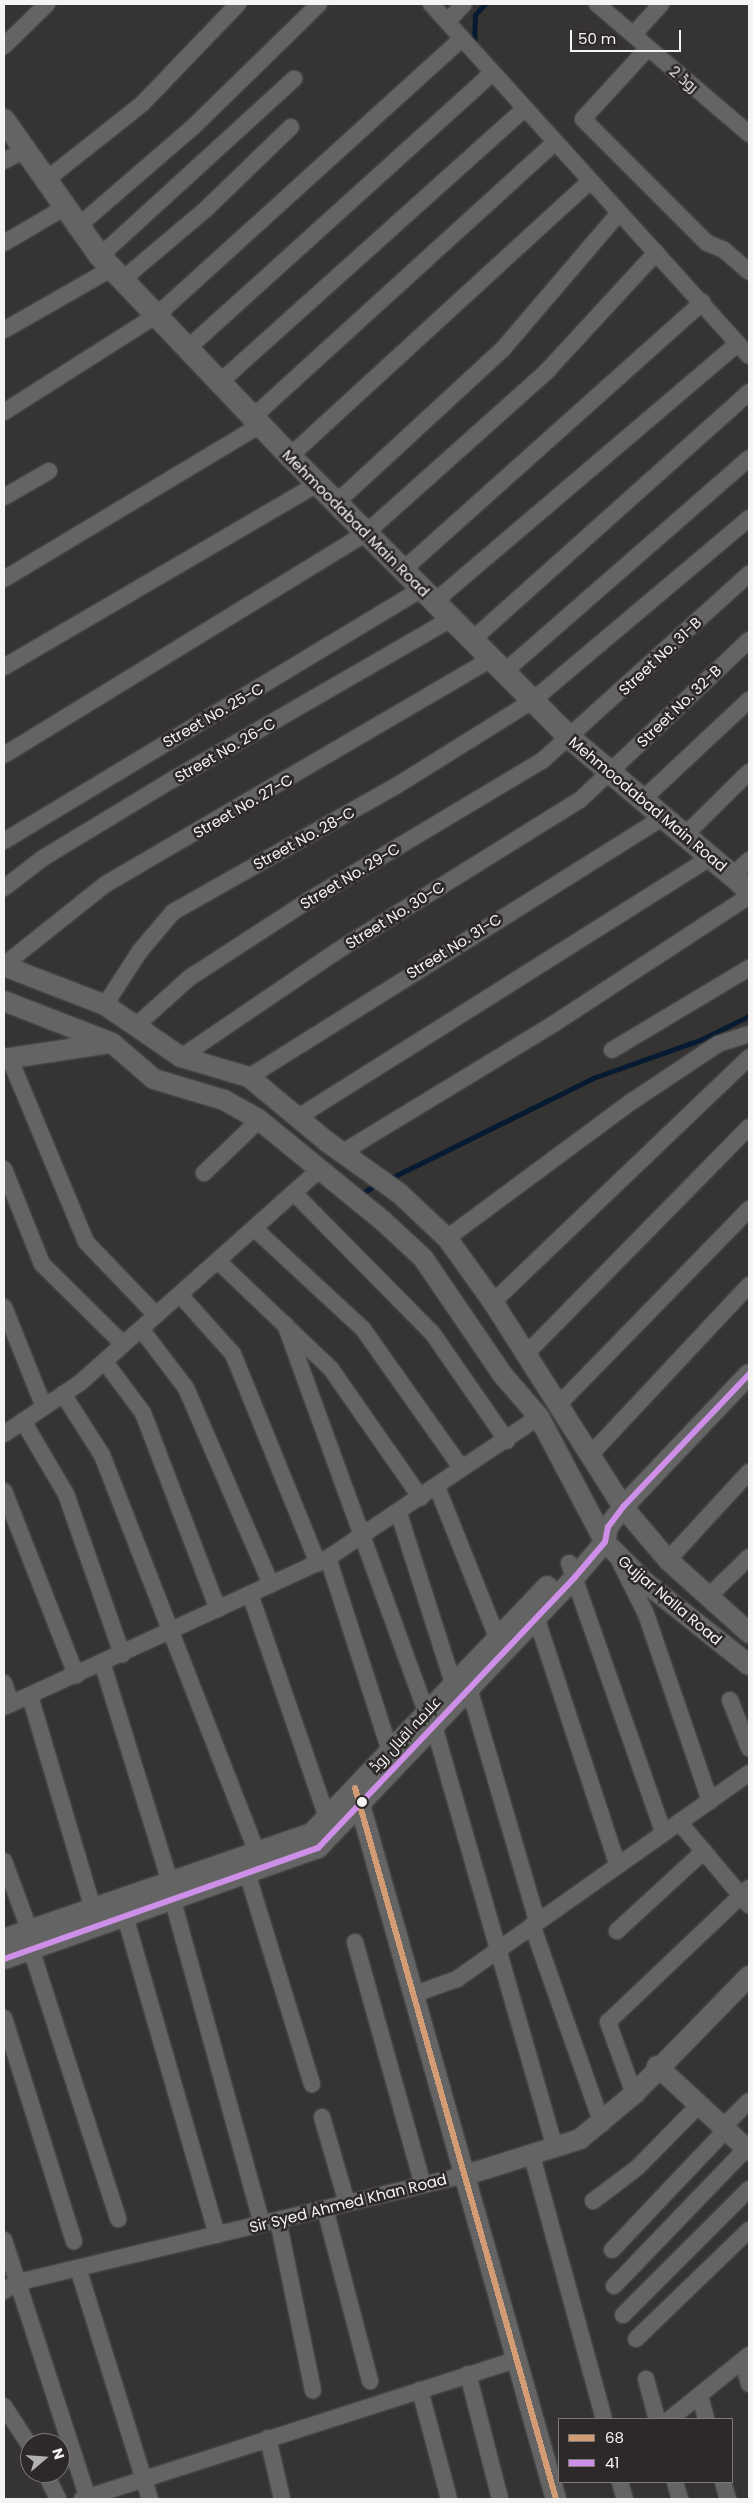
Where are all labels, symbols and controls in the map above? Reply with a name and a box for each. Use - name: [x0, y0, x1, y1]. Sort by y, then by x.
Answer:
- scale bar: [573, 20, 684, 52]
- text: 50 m: [578, 28, 616, 49]
- street label: روڈ 2: [666, 62, 702, 96]
- street label: Mehmoodabad Main Road: [279, 446, 433, 600]
- street label: Street No. 31-B: [615, 613, 705, 699]
- street label: Street No. 32-B: [633, 661, 725, 751]
- street label: Street No. 25-C: [160, 679, 266, 751]
- street label: Street No. 26-C: [171, 714, 279, 786]
- street label: Mehmoodabad Main Road: [565, 733, 731, 875]
- street label: Street No. 27-C: [190, 770, 296, 842]
- street label: Street No. 28-C: [250, 803, 358, 873]
- street label: Street No. 29-C: [297, 839, 403, 913]
- street label: Street No. 30-C: [342, 877, 448, 953]
- street label: Street No. 31-C: [403, 910, 505, 982]
- street label: Gujjar Nalla Road: [615, 1551, 725, 1649]
- street label: علامہ اقبال روڈ: [365, 1693, 445, 1775]
- unlabelled marker: [357, 1797, 367, 1807]
- street label: Sir Syed Ahmed Khan Road: [247, 2170, 449, 2236]
- legend: [558, 2418, 733, 2483]
- text: 68: [605, 2427, 624, 2448]
- north arrow: [20, 2433, 70, 2483]
- text: N: [47, 2446, 69, 2462]
- text: 41: [605, 2452, 619, 2473]

